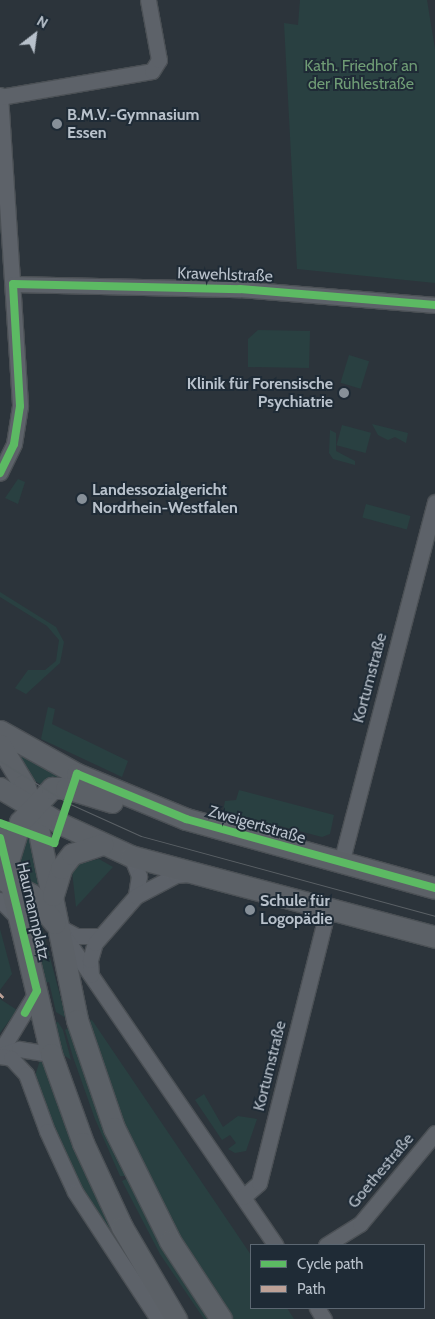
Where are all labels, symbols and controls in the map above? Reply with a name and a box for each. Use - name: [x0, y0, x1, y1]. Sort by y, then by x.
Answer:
- north arrow: [10, 10, 60, 60]
- text: N: [34, 12, 51, 32]
- park label: Kath. Friedhof an der Rühlestraße: [304, 56, 418, 94]
- place label: B.M.V.-Gymnasium Essen: [67, 105, 199, 143]
- marker: B.M.V.-Gymnasium Essen: [51, 118, 63, 130]
- street label: Krawehlstraße: [177, 264, 273, 286]
- place label: Klinik für Forensische Psychiatrie: [187, 374, 333, 412]
- marker: Klinik für Forensische Psychiatrie: [337, 386, 351, 400]
- place label: Landessozialgericht Nordrhein-Westfalen: [92, 480, 238, 518]
- marker: Landessozialgericht Nordrhein-Westfalen: [76, 493, 88, 505]
- street label: Kortumstraße: [349, 631, 391, 725]
- street label: Zweigertstraße: [206, 802, 308, 848]
- street label: Haumannplatz: [12, 860, 54, 962]
- place label: Schule für Logopädie: [260, 891, 332, 929]
- marker: Schule für Logopädie: [244, 904, 256, 916]
- street label: Kortumstraße: [250, 1019, 290, 1113]
- street label: Goethestraße: [344, 1130, 418, 1212]
- legend: [250, 1244, 425, 1309]
- text: Cycle path: [297, 1255, 363, 1273]
- text: Path: [297, 1280, 326, 1298]

